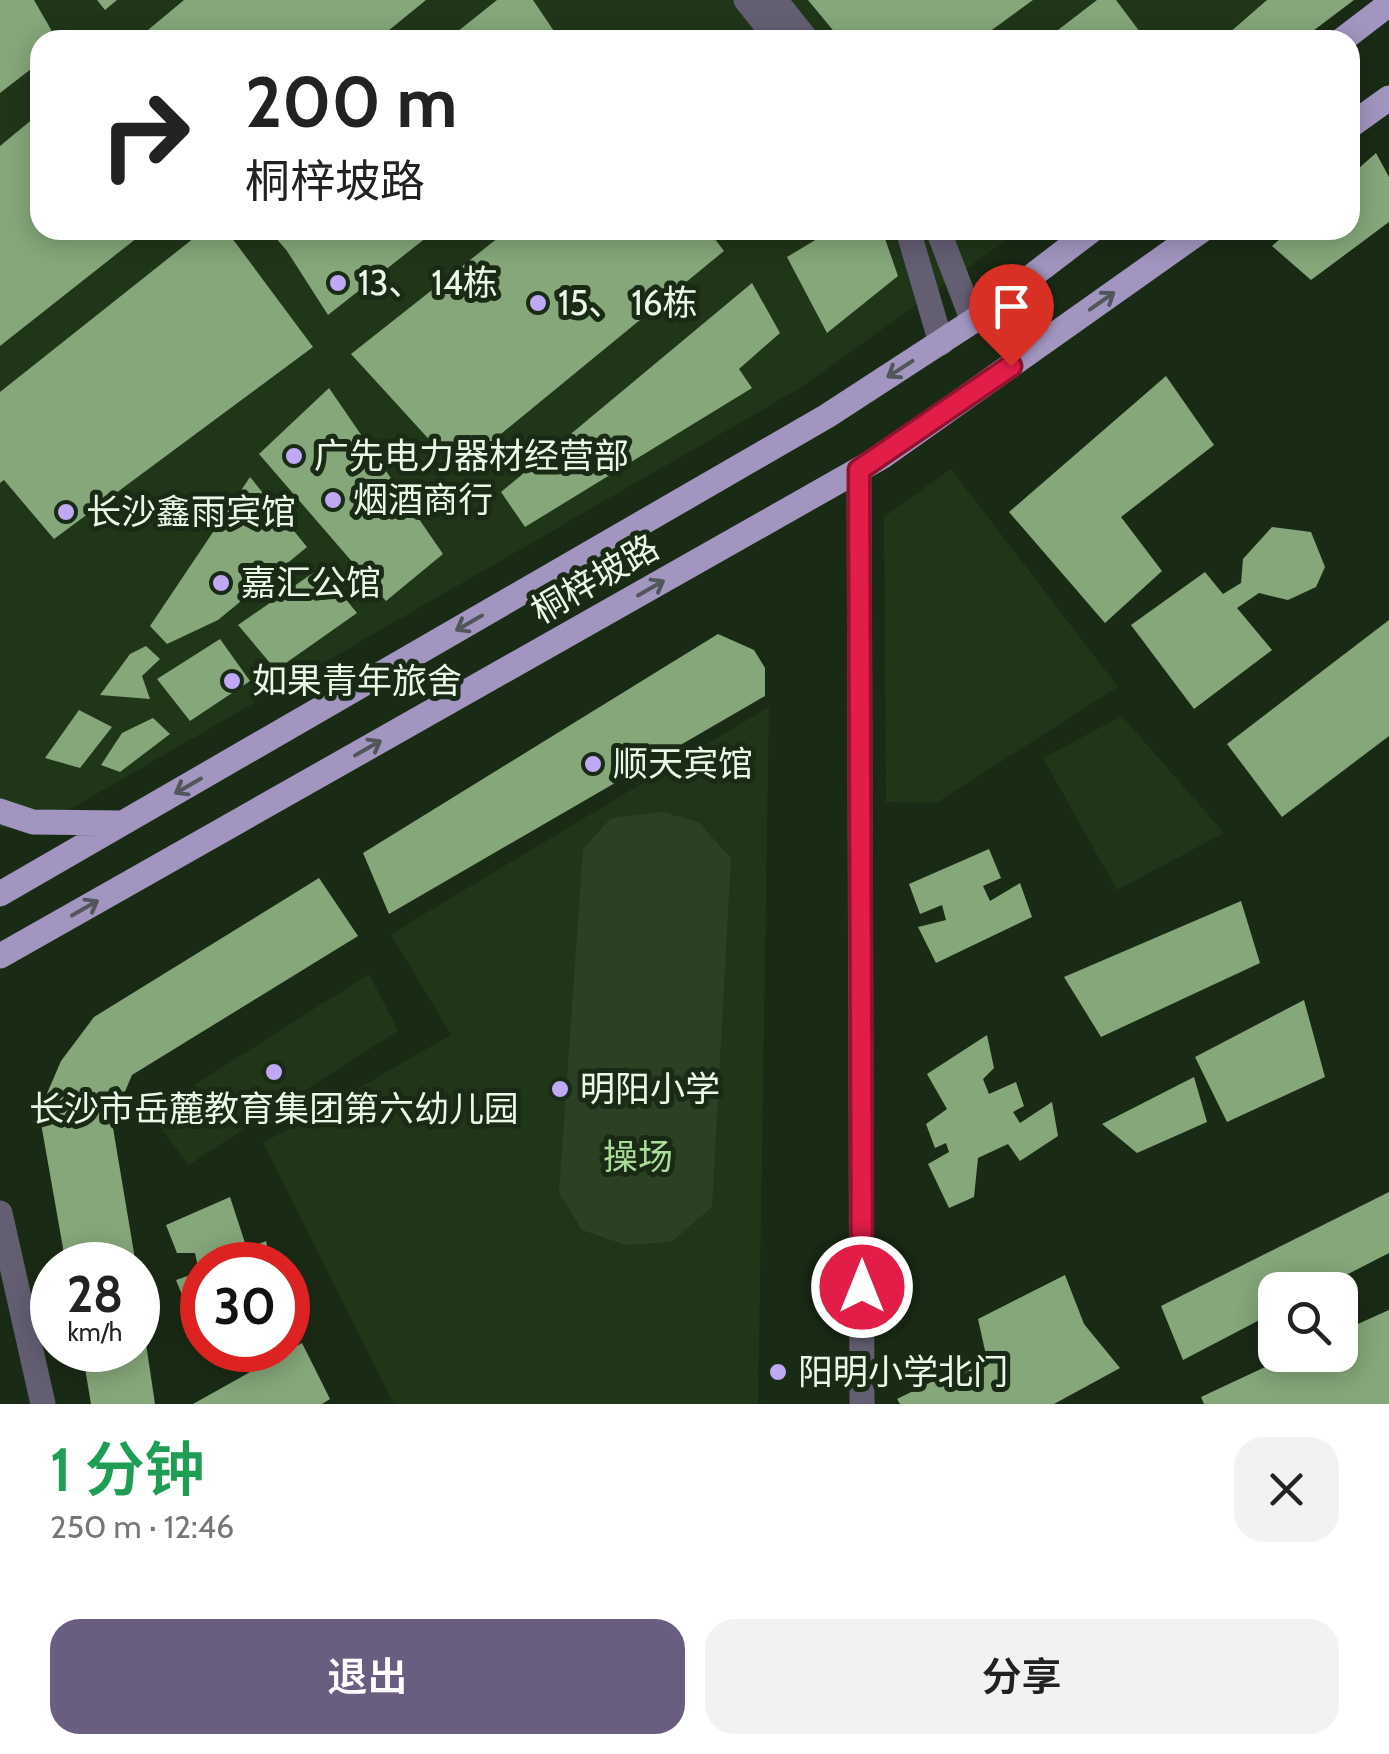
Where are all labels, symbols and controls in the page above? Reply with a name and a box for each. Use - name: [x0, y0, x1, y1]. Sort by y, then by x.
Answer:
- text: 200 m: [245, 59, 457, 145]
- icon: right: [80, 70, 210, 200]
- text: 桐梓坡路: [245, 154, 425, 208]
- place label: 13、 14栋: [358, 261, 498, 304]
- pin: [969, 264, 1054, 367]
- marker: 13、 14栋: [327, 272, 349, 294]
- icon: arrive: [984, 279, 1039, 334]
- place label: 15、 16栋: [558, 281, 698, 324]
- one-way arrow: [1087, 291, 1115, 312]
- marker: 15、 16栋: [527, 292, 549, 314]
- one-way arrow: [886, 359, 915, 380]
- place label: 广先电力器材经营部: [314, 434, 629, 477]
- marker: 广先电力器材经营部: [283, 445, 305, 467]
- place label: 烟酒商行: [353, 478, 493, 521]
- marker: 烟酒商行: [322, 489, 344, 511]
- place label: 长沙鑫雨宾馆: [86, 490, 296, 533]
- marker: 长沙鑫雨宾馆: [55, 501, 77, 523]
- street label: 桐梓坡路: [523, 525, 666, 632]
- place label: 嘉汇公馆: [241, 561, 381, 604]
- marker: 嘉汇公馆: [210, 572, 232, 594]
- one-way arrow: [635, 577, 665, 597]
- one-way arrow: [455, 614, 485, 634]
- place label: 如果青年旅舍: [252, 659, 462, 702]
- marker: 如果青年旅舍: [221, 670, 243, 692]
- one-way arrow: [353, 738, 381, 758]
- place label: 顺天宾馆: [613, 742, 753, 785]
- marker: 顺天宾馆: [582, 753, 604, 775]
- one-way arrow: [174, 777, 203, 797]
- one-way arrow: [70, 898, 99, 918]
- marker: 长沙市岳麓教育集团第六幼儿园: [263, 1061, 285, 1083]
- place label: 明阳小学: [580, 1067, 720, 1110]
- marker: 明阳小学: [549, 1078, 571, 1100]
- place label: 长沙市岳麓教育集团第六幼儿园: [29, 1087, 519, 1130]
- park label: 操场: [603, 1135, 673, 1178]
- position arrow: [810, 1235, 914, 1339]
- speed limit sign: 30: [180, 1242, 310, 1372]
- text: 28: [67, 1264, 123, 1325]
- map controls: [1258, 1272, 1358, 1372]
- button: search: [1258, 1272, 1358, 1372]
- text: km/h: [68, 1317, 122, 1347]
- place label: 阳明小学北门: [798, 1350, 1008, 1393]
- marker: 阳明小学北门: [767, 1361, 789, 1383]
- text: 1 分钟: [50, 1433, 205, 1506]
- button: close: [1234, 1437, 1339, 1542]
- text: 250 m · 12:46: [50, 1507, 234, 1546]
- button: 退出: [50, 1619, 685, 1734]
- button: 分享: [705, 1619, 1339, 1734]

